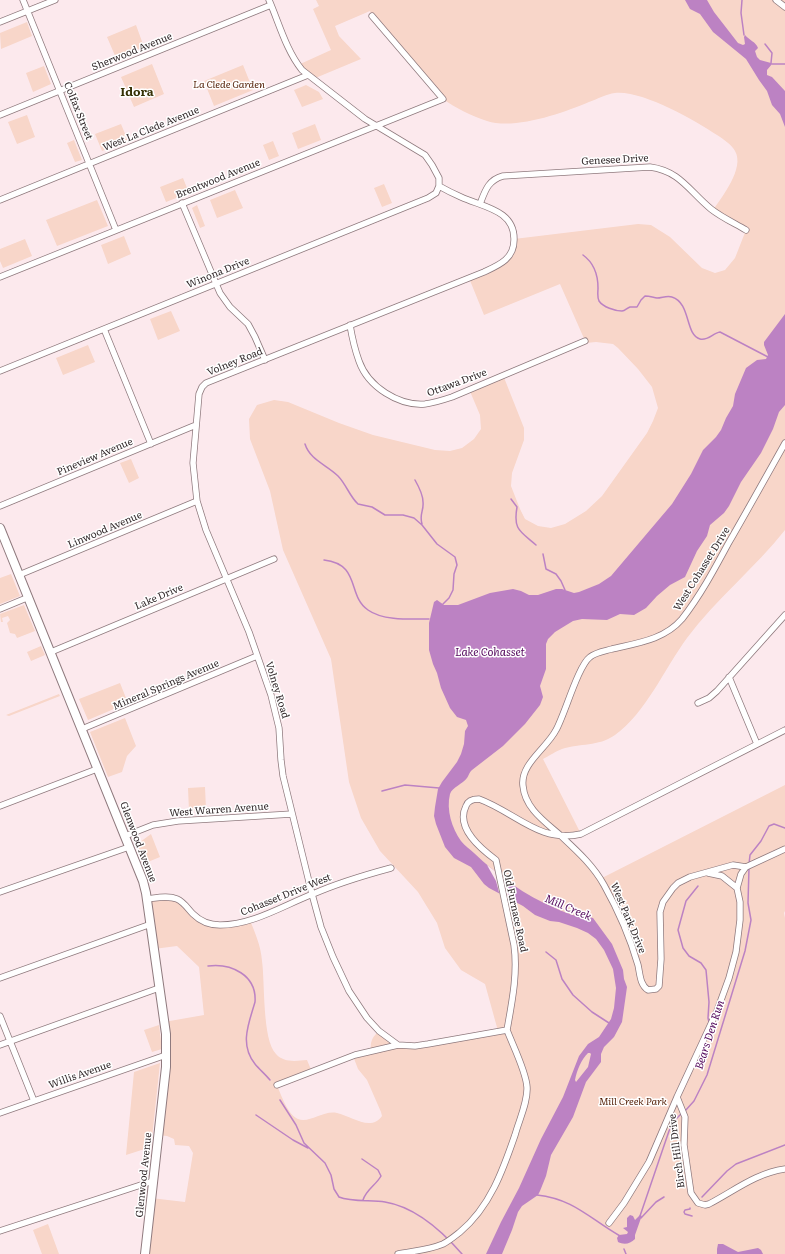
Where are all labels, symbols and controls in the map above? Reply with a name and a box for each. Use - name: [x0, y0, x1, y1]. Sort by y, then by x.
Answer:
- street label: Sherwood Avenue: [90, 30, 174, 74]
- park label: La Clede Garden: [193, 79, 265, 91]
- street label: Colfax Street: [61, 80, 95, 142]
- district label: Idora: [120, 85, 154, 99]
- street label: West La Clede Avenue: [101, 104, 201, 154]
- street label: Genesee Drive: [581, 152, 649, 168]
- street label: Brentwood Avenue: [174, 157, 262, 201]
- street label: Winona Drive: [185, 255, 251, 291]
- street label: Volney Road: [205, 345, 265, 379]
- street label: Ottawa Drive: [425, 367, 489, 399]
- street label: Pineview Avenue: [55, 436, 135, 478]
- street label: Linwood Avenue: [66, 509, 144, 551]
- street label: West Cohasset Drive: [671, 525, 733, 613]
- street label: Lake Drive: [133, 581, 185, 613]
- water label: Lake Cohasset: [455, 646, 525, 660]
- street label: Mineral Springs Avenue: [111, 657, 221, 713]
- street label: Volney Road: [263, 660, 291, 720]
- street label: Glenwood Avenue: [117, 800, 159, 884]
- street label: West Warren Avenue: [169, 801, 269, 819]
- street label: Old Furnace Road: [500, 869, 530, 953]
- street label: Cohasset Drive West: [239, 871, 333, 919]
- street label: West Park Drive: [608, 881, 648, 955]
- water label: Mill Creek: [543, 892, 593, 924]
- water label: Bears Den Run: [693, 999, 727, 1071]
- street label: Willis Avenue: [47, 1059, 113, 1091]
- park label: Mill Creek Park: [599, 1096, 667, 1108]
- street label: Birch Hill Drive: [666, 1113, 688, 1189]
- street label: Glenwood Avenue: [134, 1132, 154, 1218]

